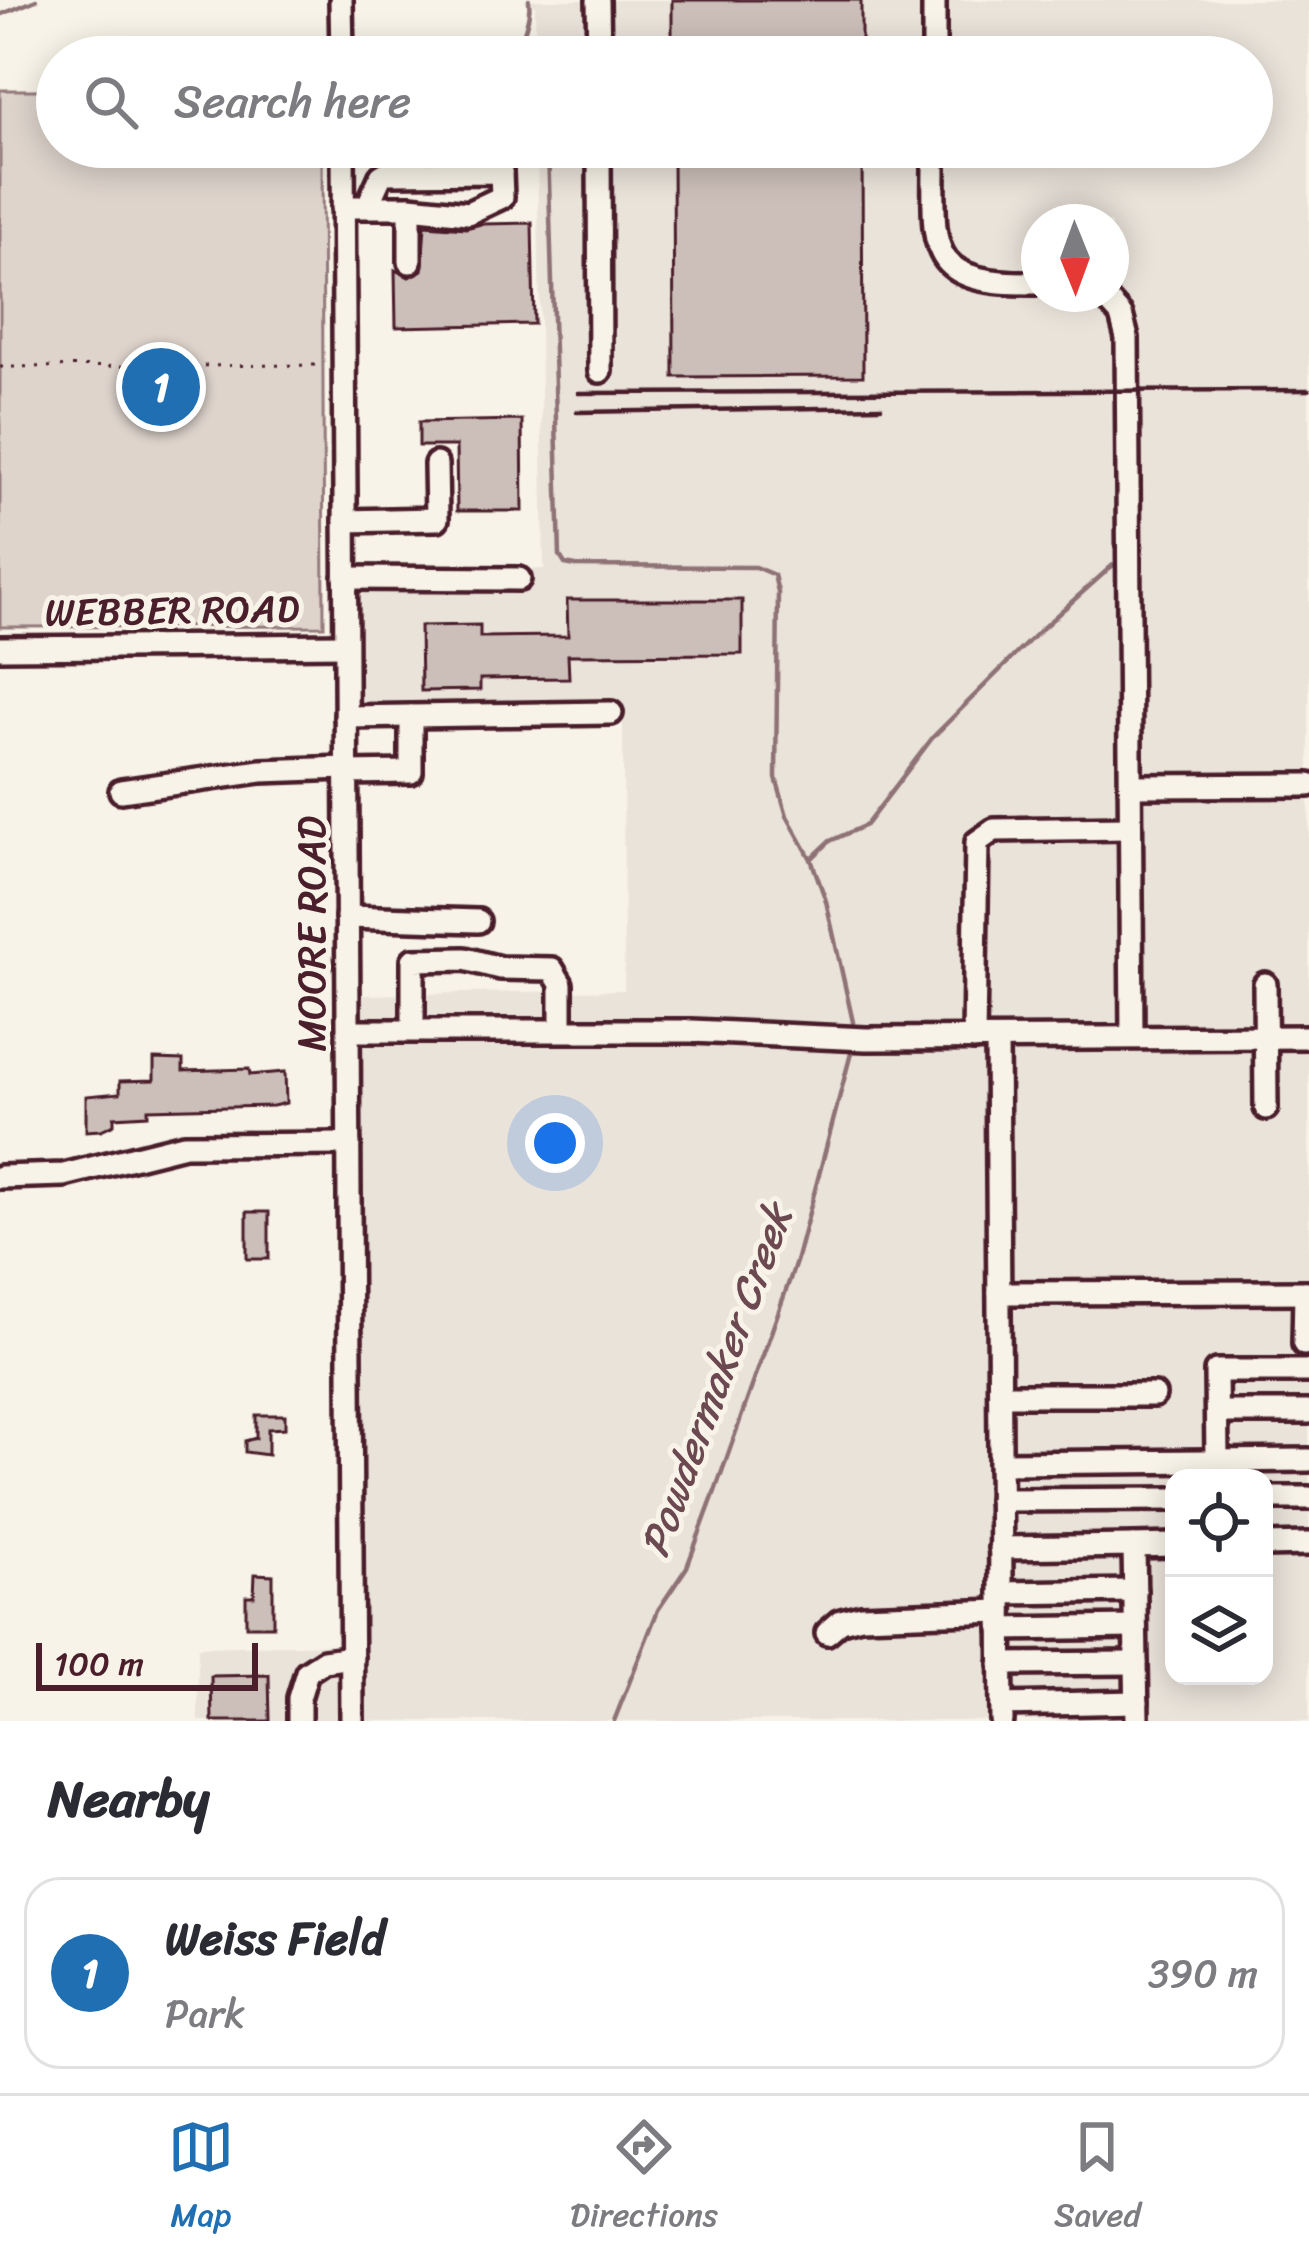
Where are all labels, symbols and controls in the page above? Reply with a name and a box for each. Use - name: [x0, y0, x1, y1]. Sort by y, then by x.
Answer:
- search box: [36, 36, 1273, 168]
- text: Search here: [174, 62, 411, 142]
- icon: search: [78, 69, 144, 135]
- north arrow: [1021, 204, 1129, 312]
- pin: 1: [122, 342, 200, 432]
- street label: WEBBER ROAD: [44, 573, 300, 647]
- street label: MOORE ROAD: [277, 816, 346, 1052]
- your location: [525, 1113, 585, 1173]
- water label: Powdermaker Creek: [618, 1190, 816, 1567]
- map controls: [1165, 1469, 1273, 1685]
- button: locate: [1165, 1469, 1273, 1577]
- button: layers: [1165, 1577, 1273, 1685]
- text: 100 m: [54, 1635, 144, 1693]
- scale bar: [36, 1637, 258, 1690]
- text: Nearby: [48, 1754, 209, 1844]
- text: Weiss Field: [165, 1899, 385, 1979]
- text: 1: [82, 1939, 98, 2008]
- text: 390 m: [1148, 1939, 1258, 2008]
- text: Park: [165, 1979, 245, 2048]
- tab: Map: [168, 2114, 234, 2244]
- tab: Directions: [570, 2114, 718, 2244]
- tab: Saved: [1054, 2114, 1141, 2244]

